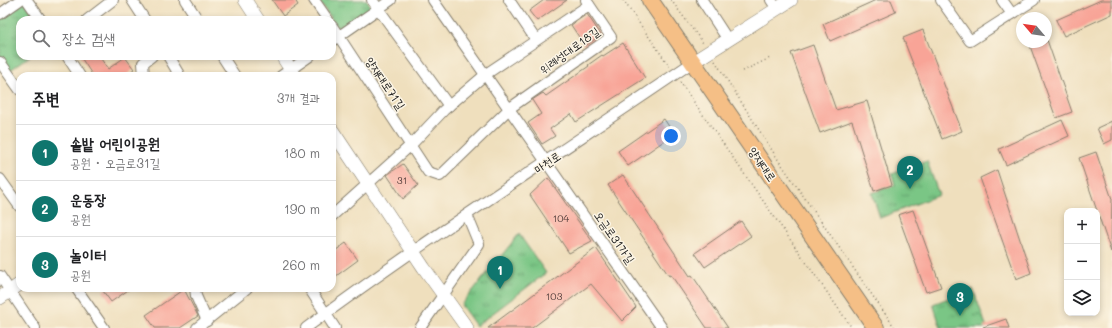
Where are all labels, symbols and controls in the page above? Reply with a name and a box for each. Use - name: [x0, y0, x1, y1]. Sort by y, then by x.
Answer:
- north arrow: [1016, 12, 1052, 48]
- search box: [16, 16, 336, 60]
- street label: 위례성대로18길: [536, 23, 603, 77]
- icon: search: [30, 27, 52, 49]
- text: 장소 검색: [62, 28, 115, 48]
- street label: 양재대로71길: [363, 54, 410, 113]
- text: 주변: [32, 87, 59, 109]
- text: 3개 결과: [277, 89, 320, 106]
- your location: [661, 126, 681, 146]
- text: 솥밭 어린이공원: [70, 133, 160, 153]
- text: 1: [42, 144, 48, 161]
- text: 180 m: [284, 144, 320, 161]
- street label: 양재대로: [746, 144, 780, 184]
- street label: 마천로: [531, 147, 563, 177]
- text: 공원 · 오금로31길: [70, 154, 160, 171]
- pin: 2: [897, 156, 923, 189]
- house number: 31: [397, 173, 407, 187]
- text: 운동장: [70, 189, 106, 209]
- text: 2: [41, 200, 49, 217]
- text: 190 m: [284, 200, 320, 217]
- street label: 오금로31가길: [591, 208, 639, 267]
- map controls: [1064, 208, 1100, 316]
- button: +: [1064, 208, 1100, 244]
- text: 공원: [70, 210, 91, 227]
- house number: 104: [553, 211, 569, 225]
- button: −: [1064, 244, 1100, 280]
- text: 놀이터: [70, 245, 106, 265]
- text: 3: [41, 256, 49, 273]
- text: 260 m: [282, 256, 320, 273]
- pin: 1: [487, 256, 513, 289]
- text: 공원: [70, 266, 91, 283]
- button: layers: [1064, 280, 1100, 316]
- pin: 3: [947, 283, 973, 316]
- house number: 103: [546, 289, 562, 303]

